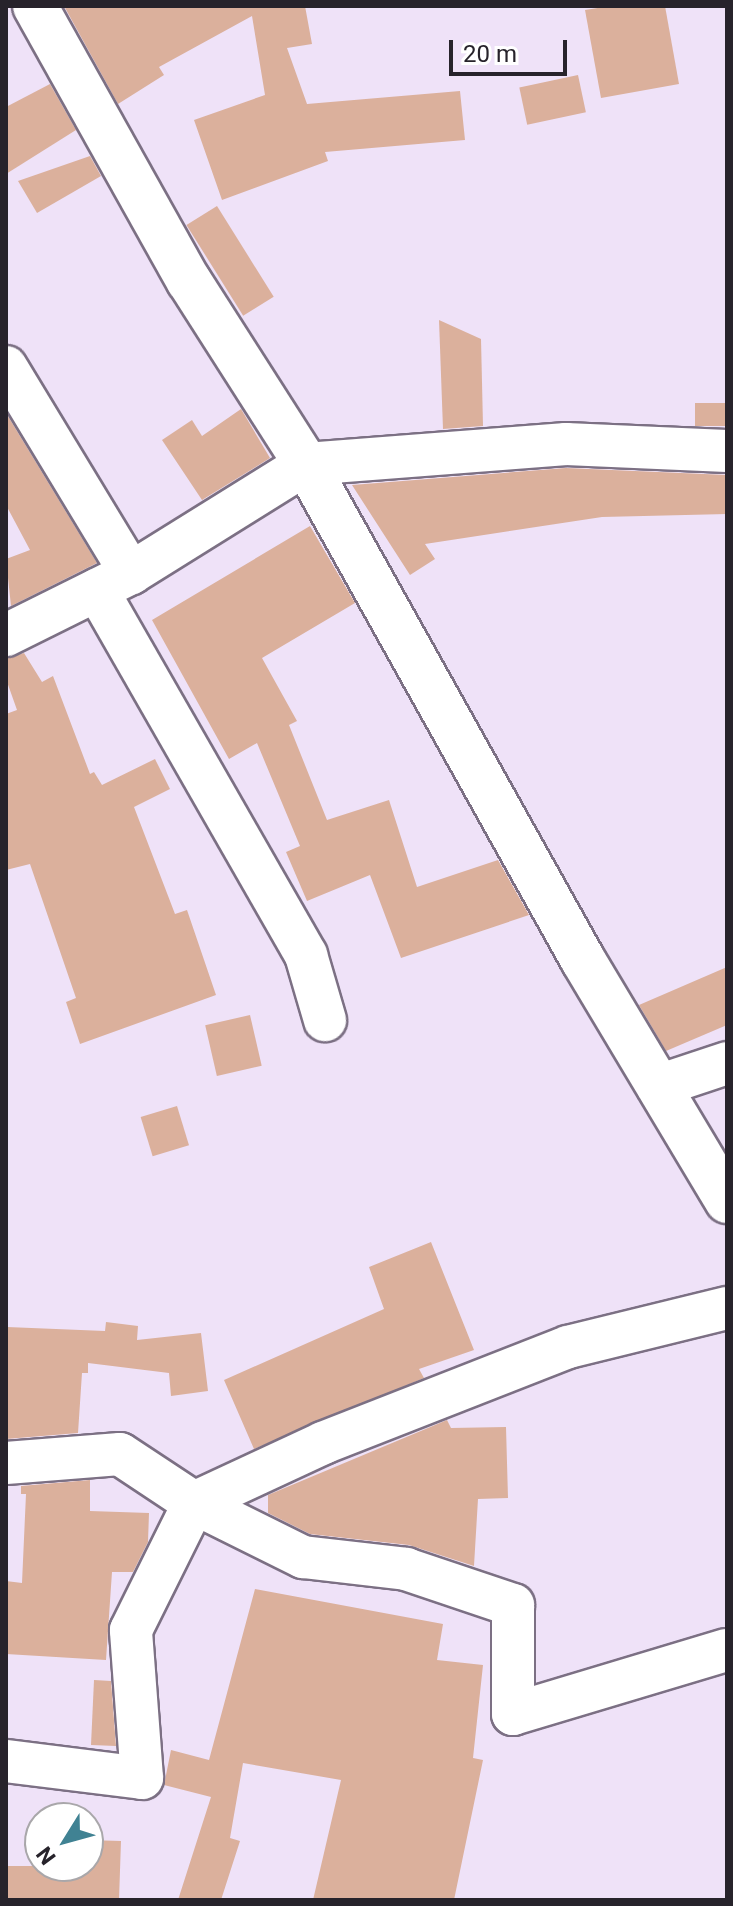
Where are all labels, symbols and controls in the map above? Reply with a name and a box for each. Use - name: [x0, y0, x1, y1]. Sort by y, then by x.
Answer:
- scale bar: [453, 24, 571, 74]
- text: 20 m: [463, 40, 517, 68]
- north arrow: [24, 1802, 104, 1882]
- text: N: [31, 1842, 61, 1869]

